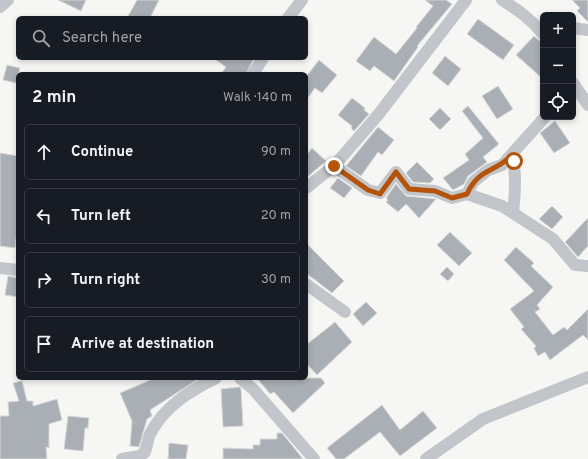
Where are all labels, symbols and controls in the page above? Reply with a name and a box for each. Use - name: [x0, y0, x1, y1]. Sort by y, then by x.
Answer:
- map controls: [540, 12, 576, 120]
- button: +: [540, 12, 576, 48]
- search box: [16, 16, 308, 60]
- icon: search: [30, 27, 52, 49]
- text: Search here: [62, 29, 142, 48]
- button: −: [540, 48, 576, 84]
- button: locate: [540, 84, 576, 120]
- text: 2 min: [32, 87, 76, 109]
- text: Walk · 140 m: [223, 90, 292, 106]
- icon: ahead: [33, 141, 55, 163]
- text: Continue: [71, 143, 133, 162]
- text: 90 m: [261, 144, 291, 160]
- route start: [505, 152, 523, 170]
- route end: [325, 157, 343, 175]
- icon: left: [33, 205, 55, 227]
- text: Turn left: [71, 207, 131, 226]
- text: 20 m: [261, 208, 291, 224]
- icon: right: [33, 269, 55, 291]
- text: Turn right: [71, 271, 140, 290]
- text: 30 m: [261, 272, 291, 288]
- icon: arrive: [33, 333, 55, 355]
- text: Arrive at destination: [71, 335, 214, 354]

